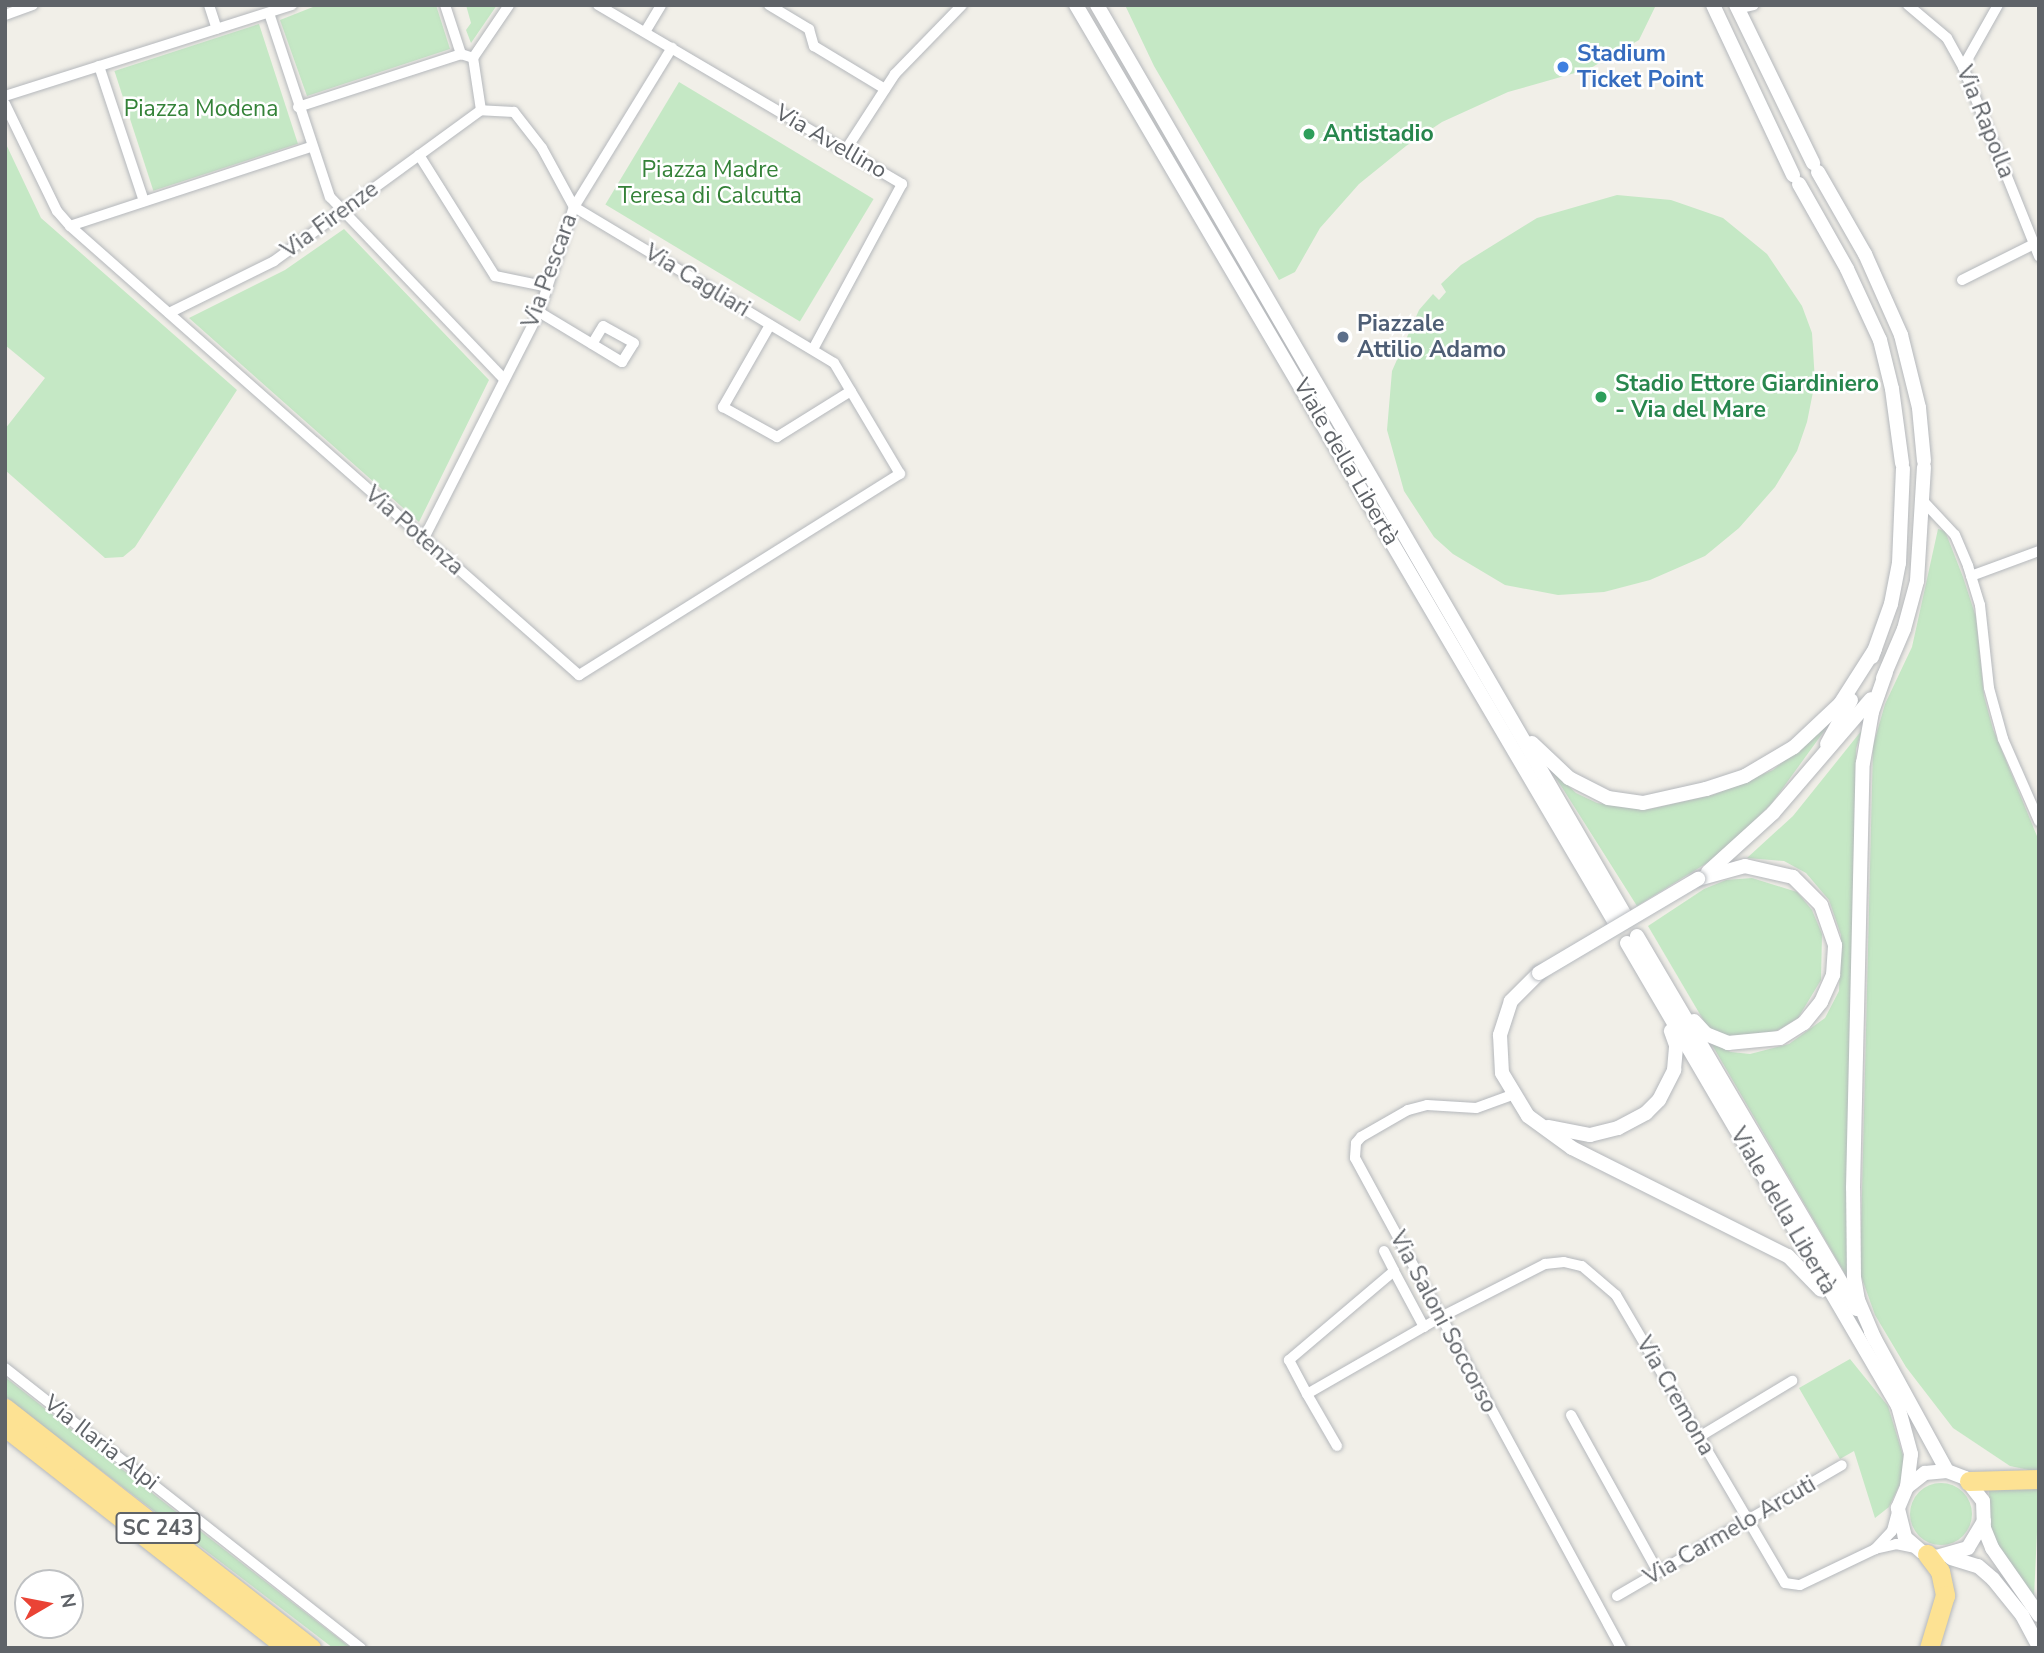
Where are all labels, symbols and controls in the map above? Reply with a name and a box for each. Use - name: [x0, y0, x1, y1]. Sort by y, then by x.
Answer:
- place label: Stadium Ticket Point: [1577, 40, 1703, 94]
- marker: Stadium Ticket Point: [1555, 59, 1571, 75]
- street label: Via Rapolla: [1950, 62, 2020, 182]
- park label: Piazza Modena: [124, 95, 278, 123]
- street label: Via Avellino: [770, 99, 892, 185]
- place label: Antistadio: [1323, 120, 1434, 148]
- marker: Antistadio: [1301, 126, 1317, 142]
- park label: Piazza Madre Teresa di Calcutta: [618, 156, 802, 210]
- street label: Via Firenze: [276, 176, 384, 264]
- street label: Via Pescara: [517, 210, 583, 332]
- street label: Via Cagliari: [639, 239, 755, 323]
- place label: Piazzale Attilio Adamo: [1357, 310, 1506, 364]
- marker: Piazzale Attilio Adamo: [1335, 329, 1351, 345]
- place label: Stadio Ettore Giardiniero - Via del Mare: [1615, 370, 1879, 424]
- street label: Viale della Libertà: [1287, 374, 1405, 550]
- marker: Stadio Ettore Giardiniero - Via del Mare: [1593, 389, 1609, 405]
- street label: Via Potenza: [359, 481, 469, 581]
- street label: Viale della Libertà: [1724, 1123, 1842, 1299]
- street label: Via Saloni Soccorso: [1383, 1226, 1503, 1418]
- street label: Via Cremona: [1630, 1332, 1720, 1460]
- street label: Via Ilaria Alpi: [38, 1390, 164, 1496]
- street label: Via Carmelo Arcuti: [1639, 1471, 1821, 1591]
- road number: SC 243: [114, 1510, 202, 1546]
- north arrow: [14, 1569, 84, 1639]
- text: N: [54, 1591, 82, 1610]

